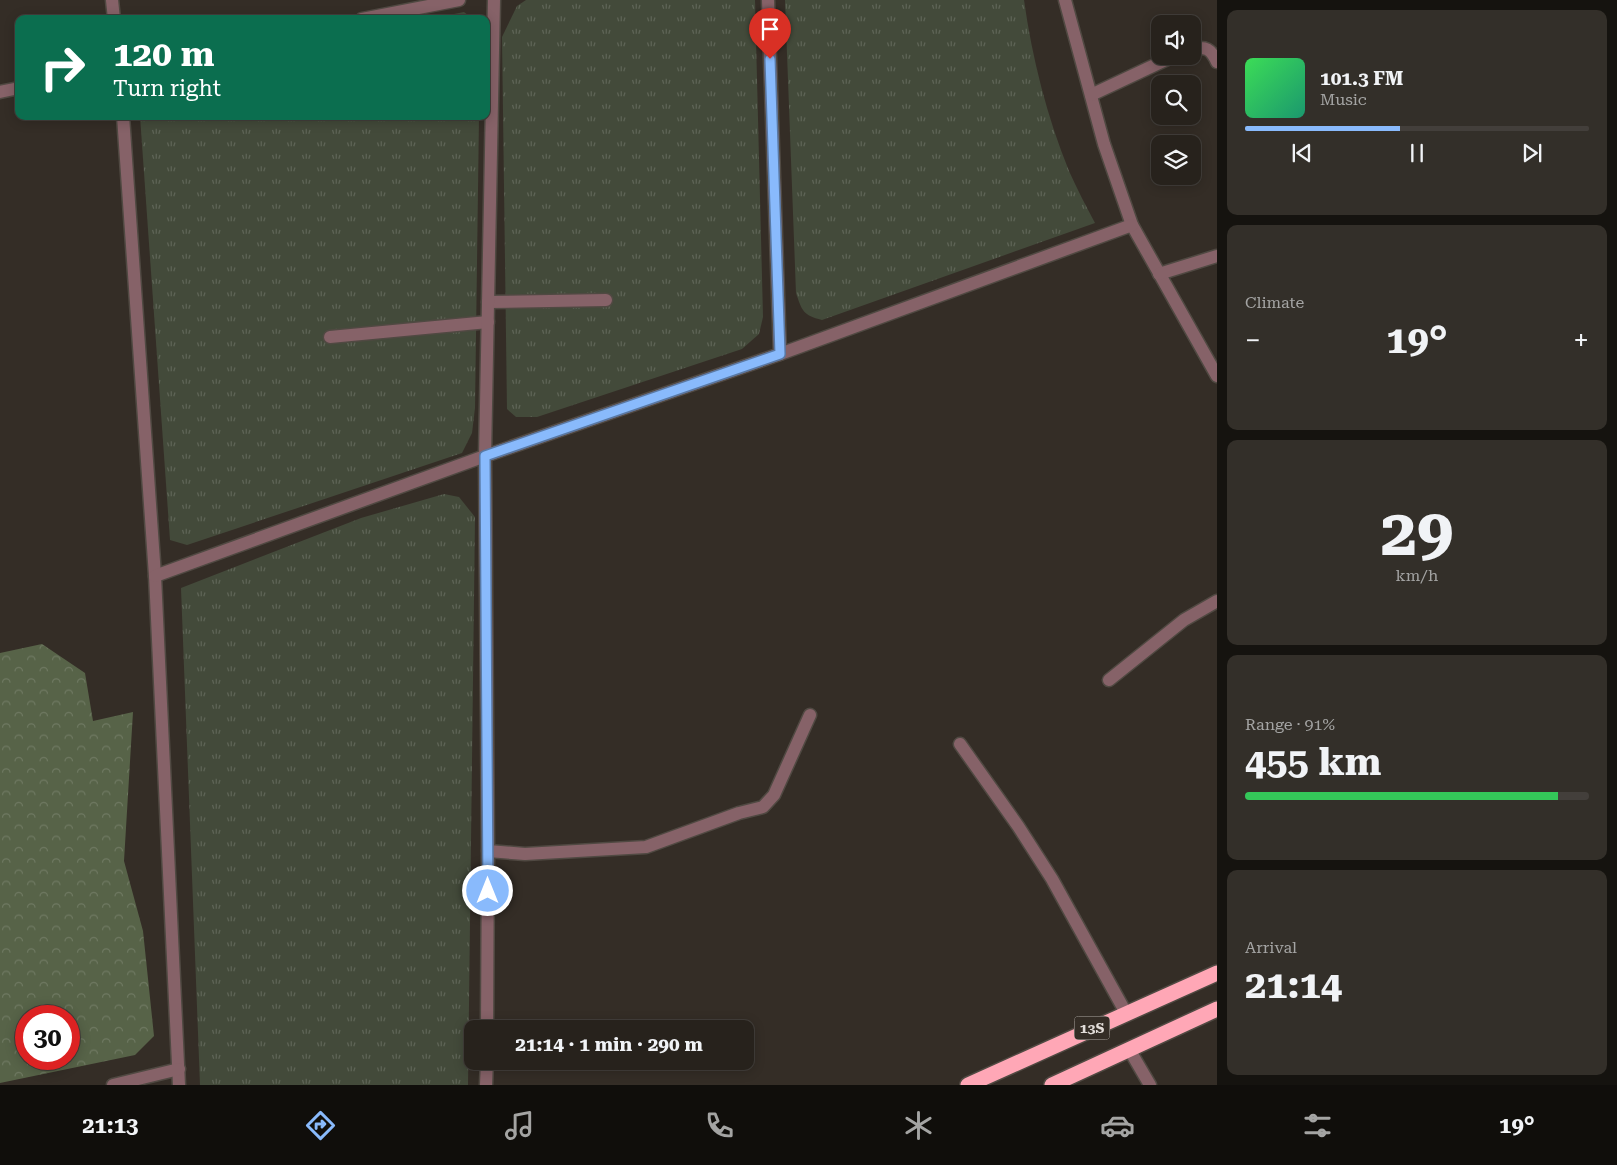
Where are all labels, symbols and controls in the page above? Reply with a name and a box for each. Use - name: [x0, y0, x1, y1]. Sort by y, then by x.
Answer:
- pin: [749, 8, 791, 59]
- icon: arrive: [756, 15, 784, 43]
- map controls: [1151, 15, 1201, 185]
- button: sound: [1151, 15, 1201, 65]
- text: 120 m: [113, 34, 214, 75]
- icon: right: [30, 35, 95, 100]
- text: 101.3 FM: [1320, 67, 1403, 90]
- button: search: [1151, 75, 1201, 125]
- text: Turn right: [113, 76, 221, 101]
- text: Music: [1320, 90, 1367, 109]
- button: layers: [1151, 135, 1201, 185]
- icon: previous: [1288, 139, 1316, 167]
- icon: pause: [1403, 139, 1431, 167]
- icon: next: [1518, 139, 1546, 167]
- text: Climate: [1245, 293, 1304, 312]
- text: 19°: [1386, 318, 1448, 362]
- text: −: [1245, 324, 1261, 357]
- text: +: [1573, 324, 1589, 357]
- text: 29: [1381, 495, 1453, 571]
- text: km/h: [1396, 566, 1438, 585]
- text: Range · 91%: [1245, 715, 1335, 734]
- text: 455 km: [1245, 740, 1381, 784]
- position arrow: [461, 864, 513, 916]
- text: Arrival: [1245, 938, 1297, 957]
- text: 21:14: [1245, 963, 1342, 1007]
- speed limit sign: 30: [15, 1005, 80, 1070]
- road number: 13S: [1074, 1016, 1110, 1040]
- text: 21:14 · 1 min · 290 m: [515, 1033, 703, 1056]
- icon: directions: [303, 1108, 338, 1143]
- icon: music: [502, 1108, 537, 1143]
- icon: phone: [702, 1108, 737, 1143]
- icon: climate: [901, 1108, 936, 1143]
- icon: car: [1100, 1108, 1135, 1143]
- icon: filters: [1300, 1108, 1335, 1143]
- text: 21:13: [82, 1113, 138, 1138]
- text: 19°: [1499, 1113, 1535, 1138]

